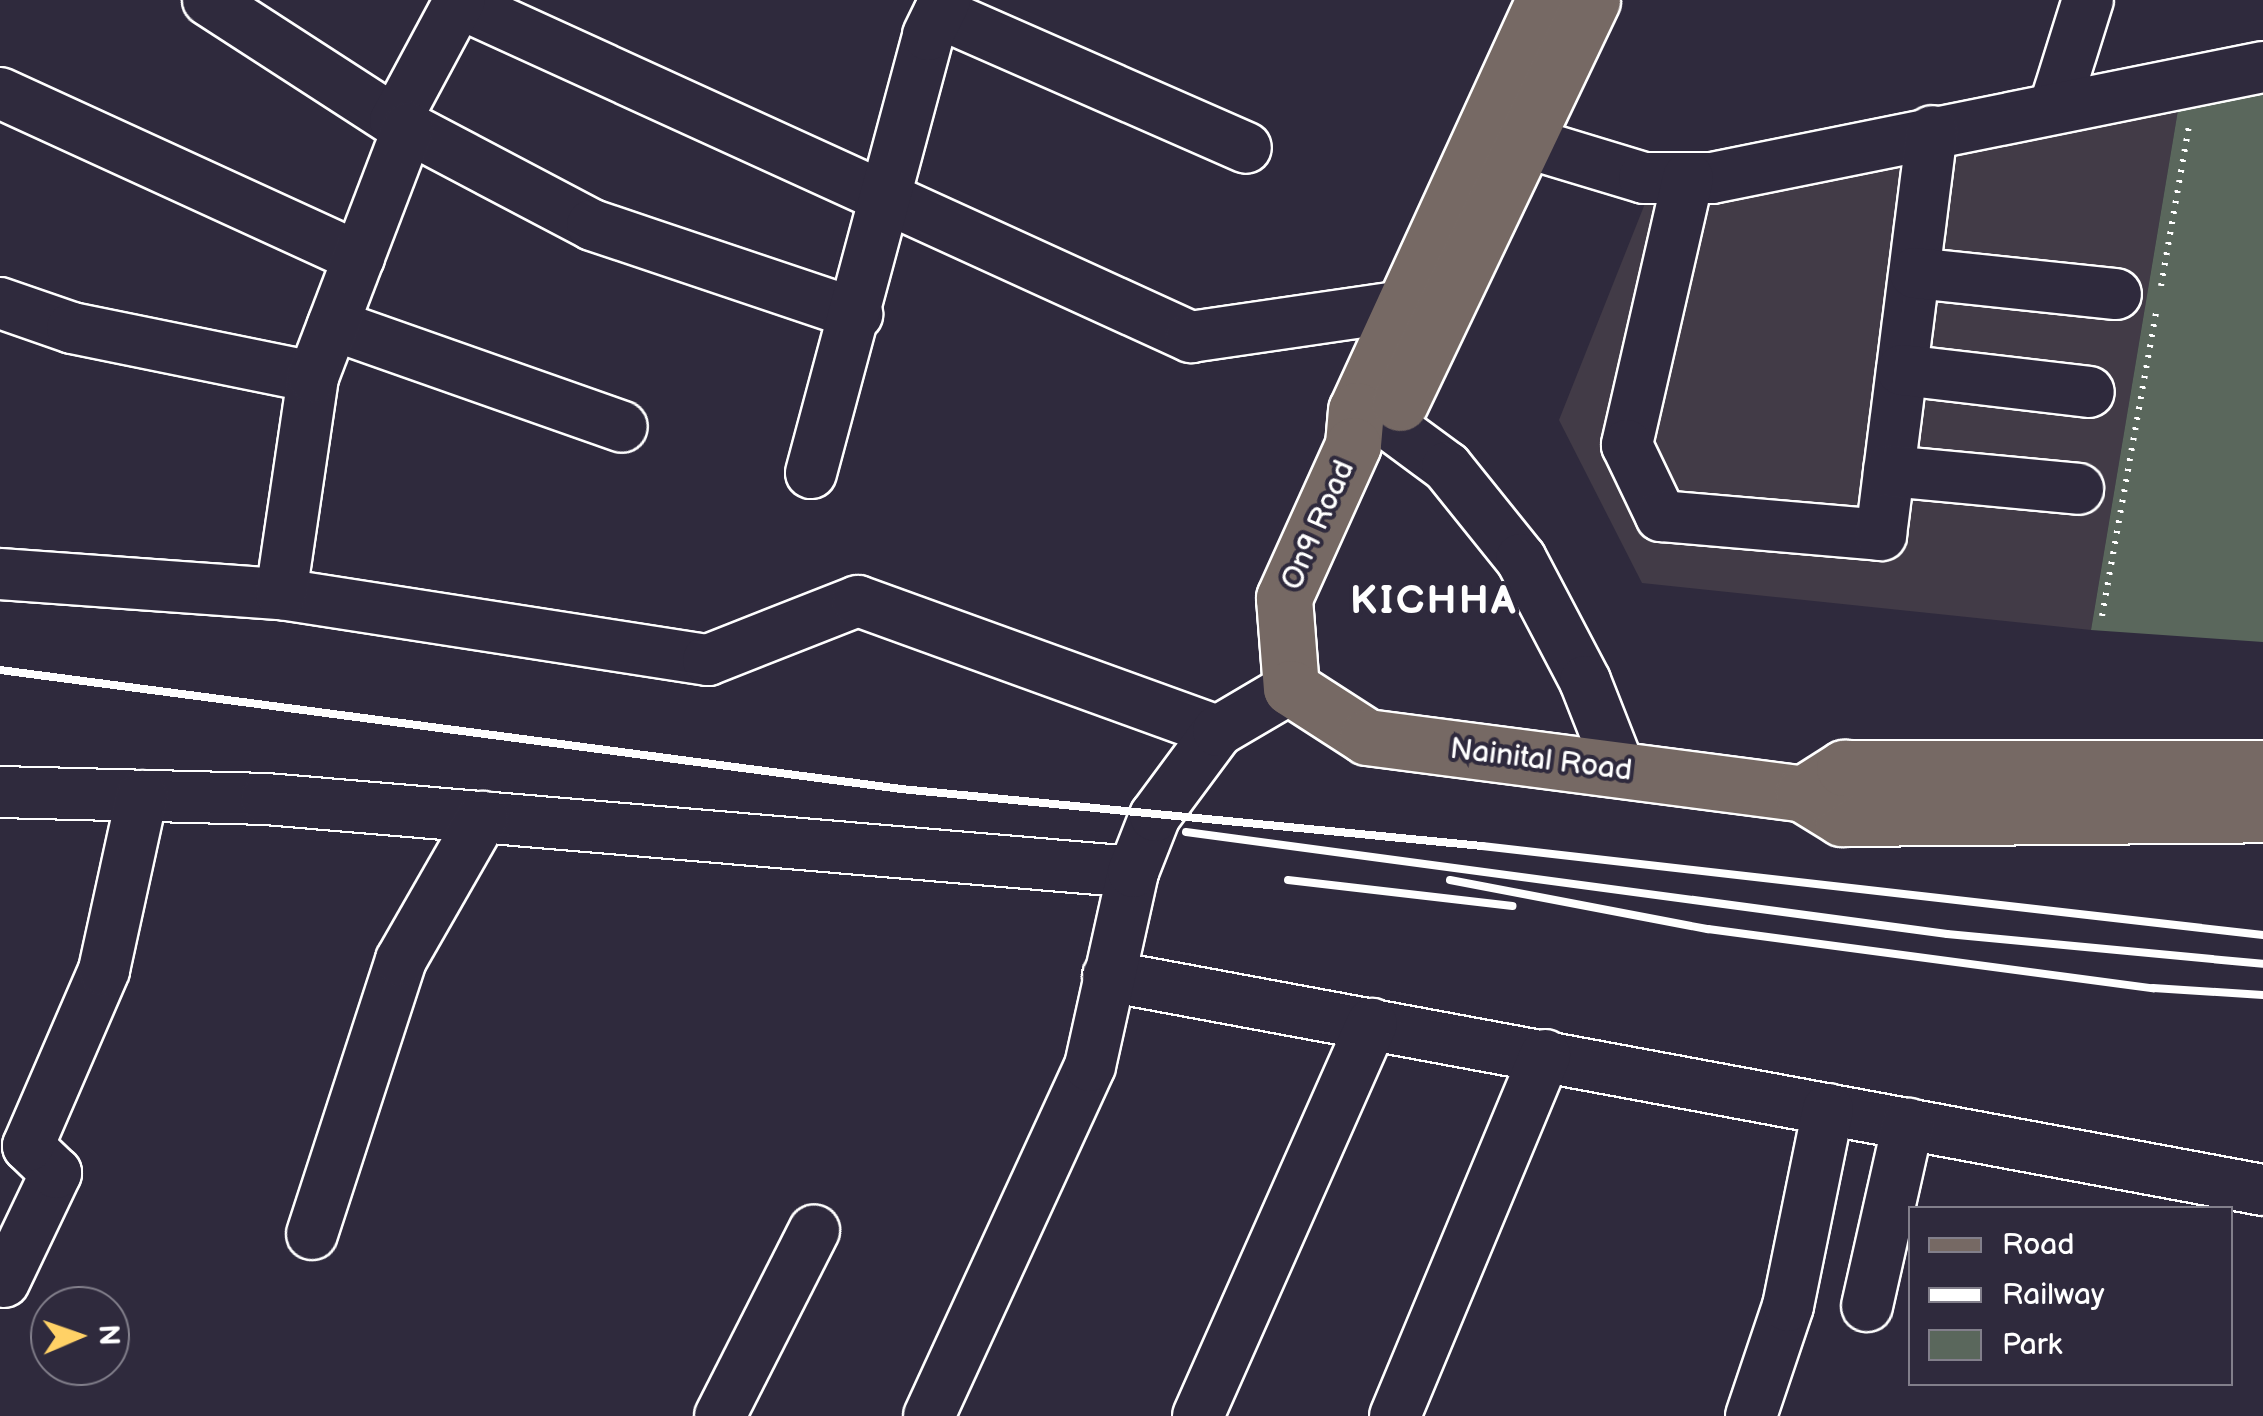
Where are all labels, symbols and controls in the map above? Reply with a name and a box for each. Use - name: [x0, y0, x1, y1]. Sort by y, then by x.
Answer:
- street label: On9 Road: [1274, 455, 1362, 595]
- district label: KICHHA: [1350, 577, 1518, 625]
- street label: Nainital Road: [1448, 731, 1634, 789]
- legend: [1908, 1206, 2233, 1386]
- text: Road: [2002, 1227, 2075, 1263]
- text: Railway: [2002, 1277, 2104, 1313]
- north arrow: [30, 1286, 130, 1386]
- text: N: [92, 1324, 125, 1346]
- text: Park: [2002, 1327, 2062, 1363]

